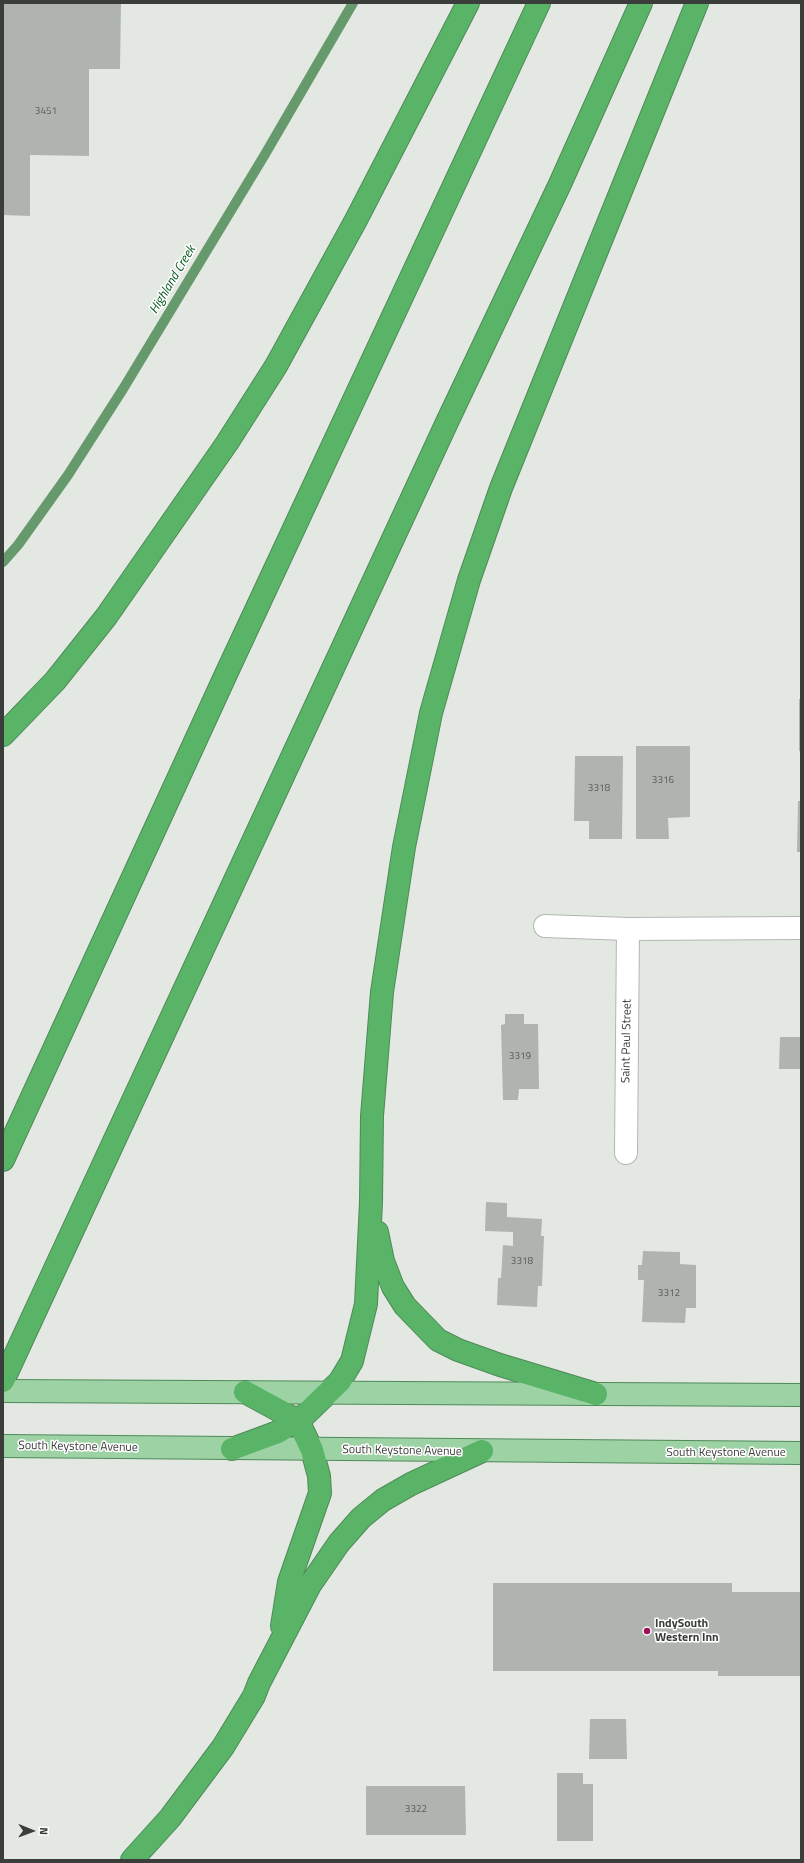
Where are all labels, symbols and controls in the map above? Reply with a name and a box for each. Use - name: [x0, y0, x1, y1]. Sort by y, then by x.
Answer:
- house number: 3451: [35, 106, 57, 118]
- water label: Highland Creek: [147, 243, 199, 317]
- house number: 3316: [652, 775, 674, 787]
- house number: 3318: [588, 783, 610, 795]
- street label: Saint Paul Street: [619, 999, 635, 1083]
- house number: 3319: [509, 1051, 531, 1063]
- house number: 3318: [511, 1256, 533, 1268]
- house number: 3312: [658, 1288, 680, 1300]
- street label: South Keystone Avenue: [18, 1439, 138, 1455]
- street label: South Keystone Avenue: [342, 1443, 462, 1459]
- street label: South Keystone Avenue: [666, 1446, 786, 1460]
- place label: IndySouth Western Inn: [655, 1617, 719, 1645]
- marker: IndySouth Western Inn: [642, 1626, 652, 1636]
- house number: 3322: [405, 1804, 427, 1816]
- north arrow: [12, 1811, 52, 1851]
- text: N: [36, 1827, 52, 1835]

